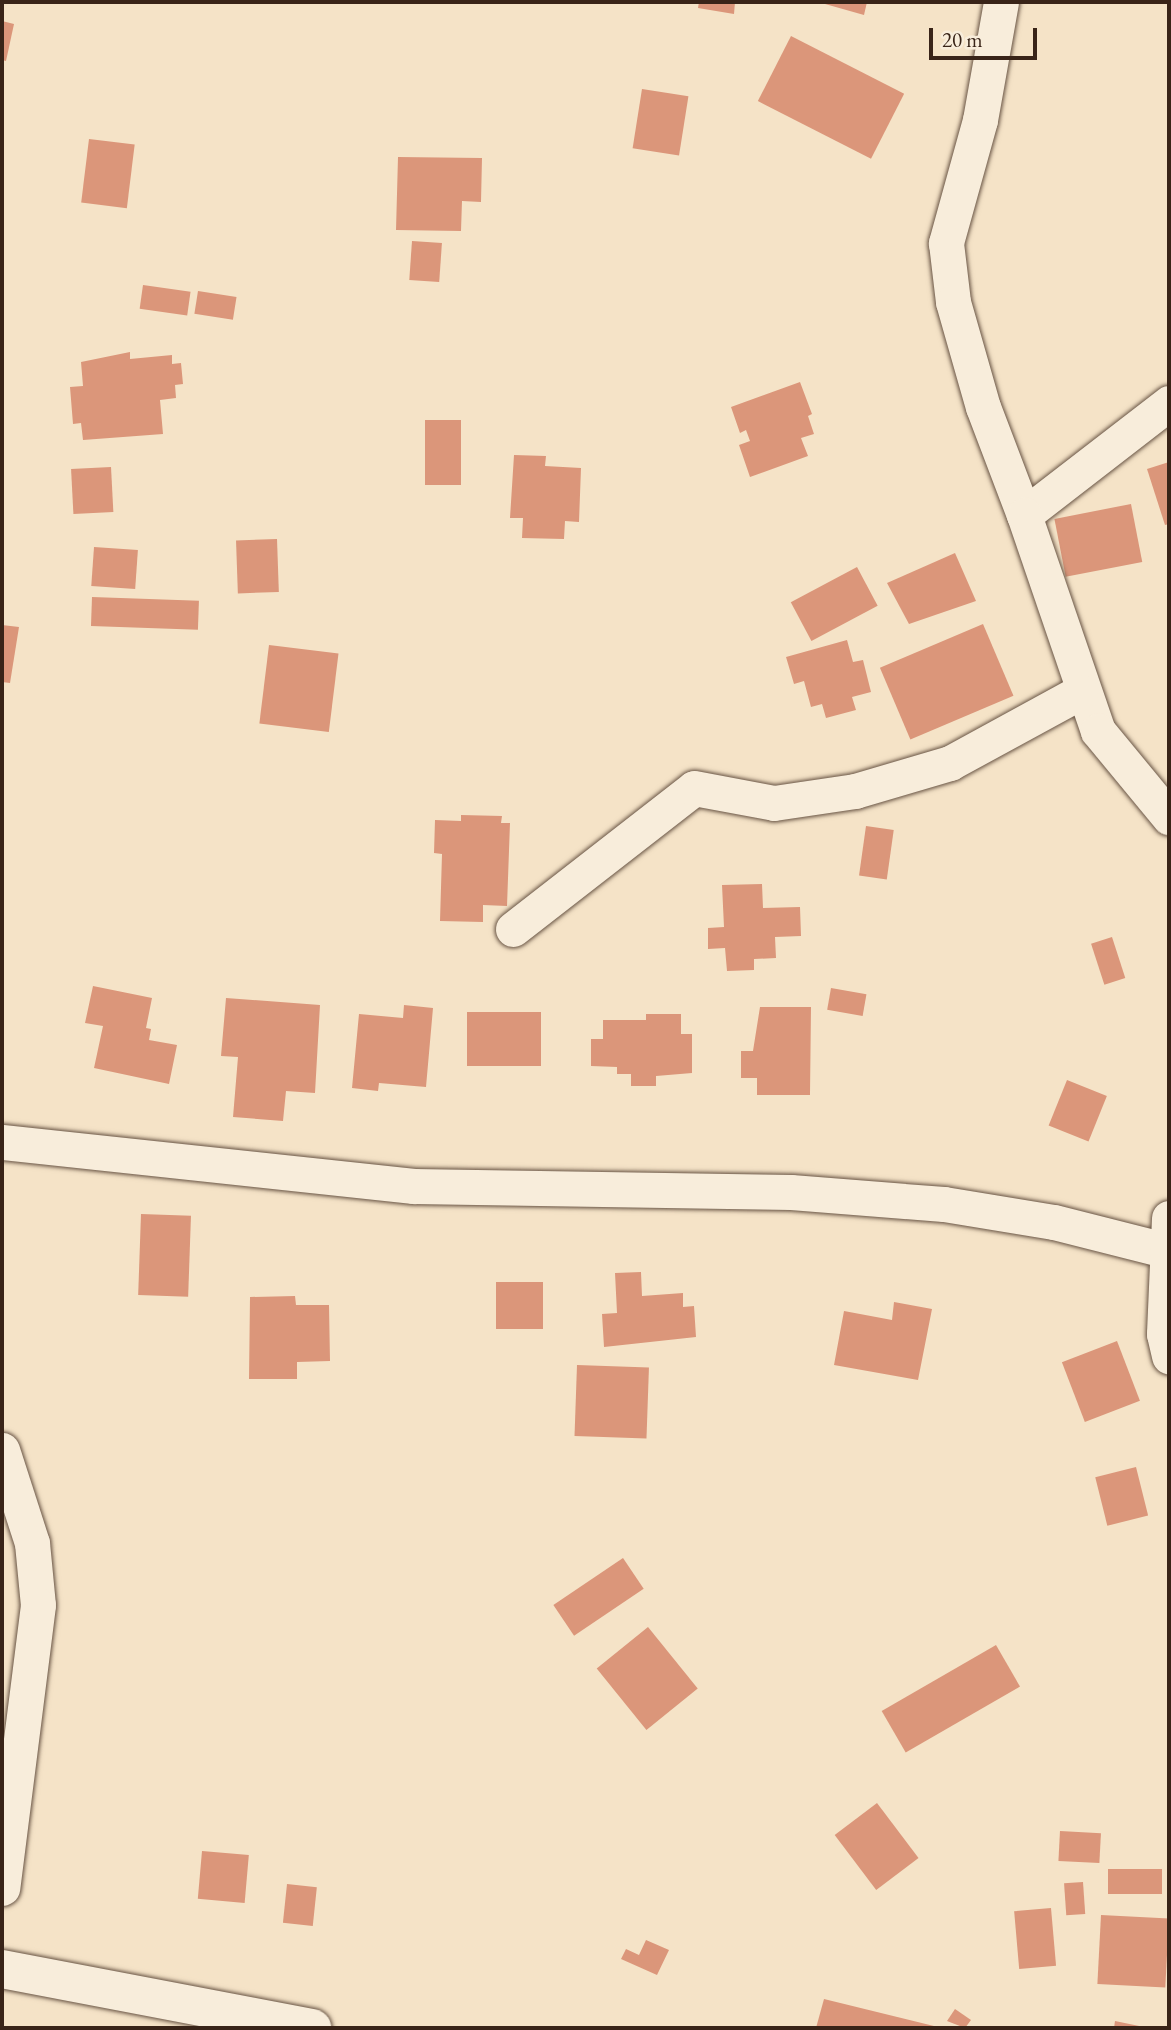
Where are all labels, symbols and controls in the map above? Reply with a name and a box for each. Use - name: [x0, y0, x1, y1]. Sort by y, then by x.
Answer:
- scale bar: [933, 14, 1042, 58]
- text: 20 m: [942, 26, 983, 53]

